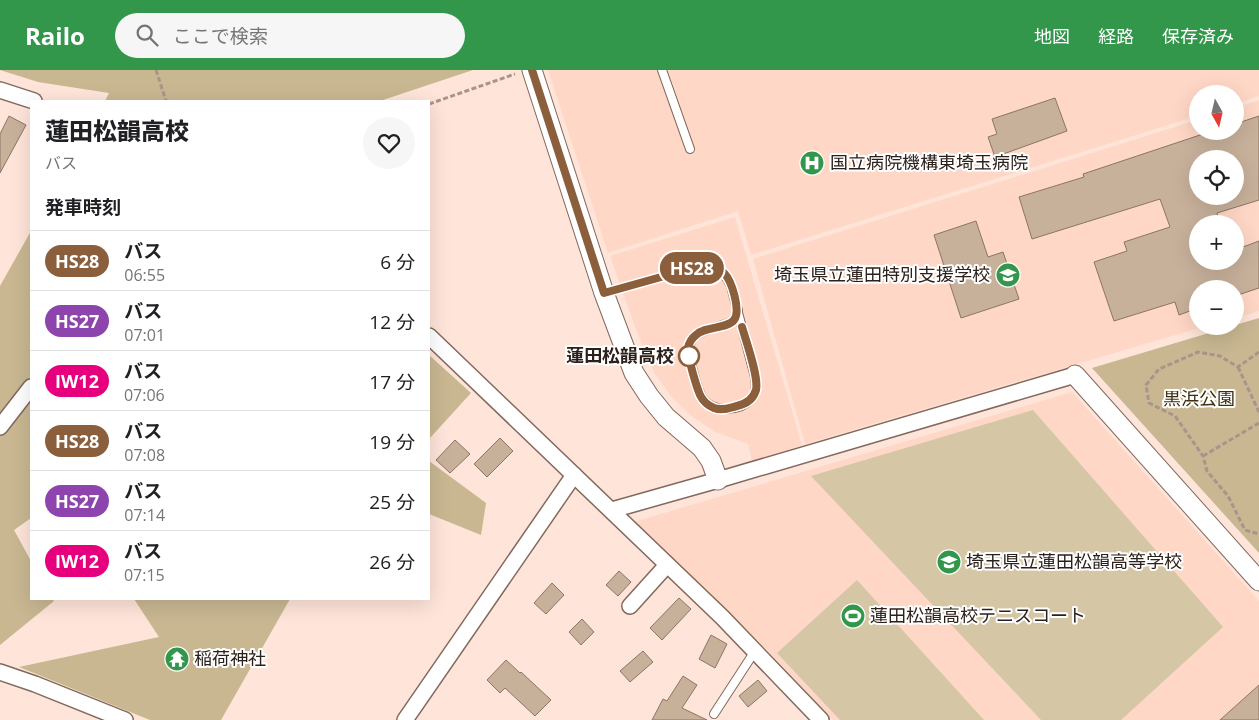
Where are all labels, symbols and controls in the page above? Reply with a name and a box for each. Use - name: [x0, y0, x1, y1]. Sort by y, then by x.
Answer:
- search box: [115, 13, 465, 58]
- text: Railo: [25, 19, 85, 52]
- icon: search: [133, 21, 161, 49]
- text: ここで検索: [173, 23, 268, 49]
- text: 地図: [1034, 24, 1070, 48]
- text: 経路: [1098, 24, 1134, 48]
- text: 保存済み: [1162, 24, 1234, 48]
- north arrow: [1189, 85, 1244, 140]
- map controls: [1189, 85, 1244, 335]
- text: 蓮田松韻高校: [45, 114, 189, 147]
- button: heart: [363, 117, 415, 169]
- hospital icon: 国立病院機構東埼玉病院: [799, 150, 825, 176]
- place label: 国立病院機構東埼玉病院: [830, 150, 1028, 174]
- button: locate: [1189, 150, 1244, 205]
- text: バス: [45, 152, 77, 174]
- text: 発車時刻: [45, 194, 121, 220]
- button: +: [1189, 215, 1244, 270]
- text: バス: [124, 238, 162, 264]
- text: HS28: [55, 249, 99, 273]
- text: 6 分: [380, 249, 415, 275]
- line badge: HS28: [657, 252, 727, 284]
- text: HS28: [670, 256, 714, 280]
- place label: 埼玉県立蓮田特別支援学校: [774, 262, 990, 286]
- school or university icon: 埼玉県立蓮田特別支援学校: [995, 262, 1021, 288]
- text: 06:55: [124, 264, 165, 286]
- button: −: [1189, 280, 1244, 335]
- text: バス: [124, 298, 162, 324]
- text: HS27: [55, 309, 99, 333]
- text: 12 分: [369, 309, 415, 335]
- text: 07:01: [124, 324, 165, 346]
- place label: 蓮田松韻高校: [566, 343, 674, 367]
- marker: 蓮田松韻高校: [678, 345, 700, 367]
- text: バス: [124, 358, 162, 384]
- text: IW12: [55, 369, 99, 393]
- text: 17 分: [369, 369, 415, 395]
- text: 07:06: [124, 384, 165, 406]
- park label: 黒浜公園: [1163, 386, 1235, 410]
- text: バス: [124, 418, 162, 444]
- text: HS28: [55, 429, 99, 453]
- text: 19 分: [369, 429, 415, 455]
- text: 07:08: [124, 444, 165, 466]
- text: バス: [124, 478, 162, 504]
- text: HS27: [55, 489, 99, 513]
- text: 25 分: [369, 489, 415, 515]
- text: 07:14: [124, 504, 165, 526]
- text: バス: [124, 538, 162, 564]
- text: IW12: [55, 549, 99, 573]
- text: 26 分: [369, 549, 415, 575]
- school or university icon: 埼玉県立蓮田松韻高等学校: [936, 549, 962, 575]
- place label: 埼玉県立蓮田松韻高等学校: [966, 549, 1182, 573]
- text: 07:15: [124, 564, 165, 586]
- sports icon: 蓮田松韻高校テニスコート: [840, 603, 866, 629]
- place label: 蓮田松韻高校テニスコート: [870, 603, 1086, 627]
- temple icon: 稲荷神社: [164, 646, 190, 672]
- place label: 稲荷神社: [194, 646, 266, 670]

